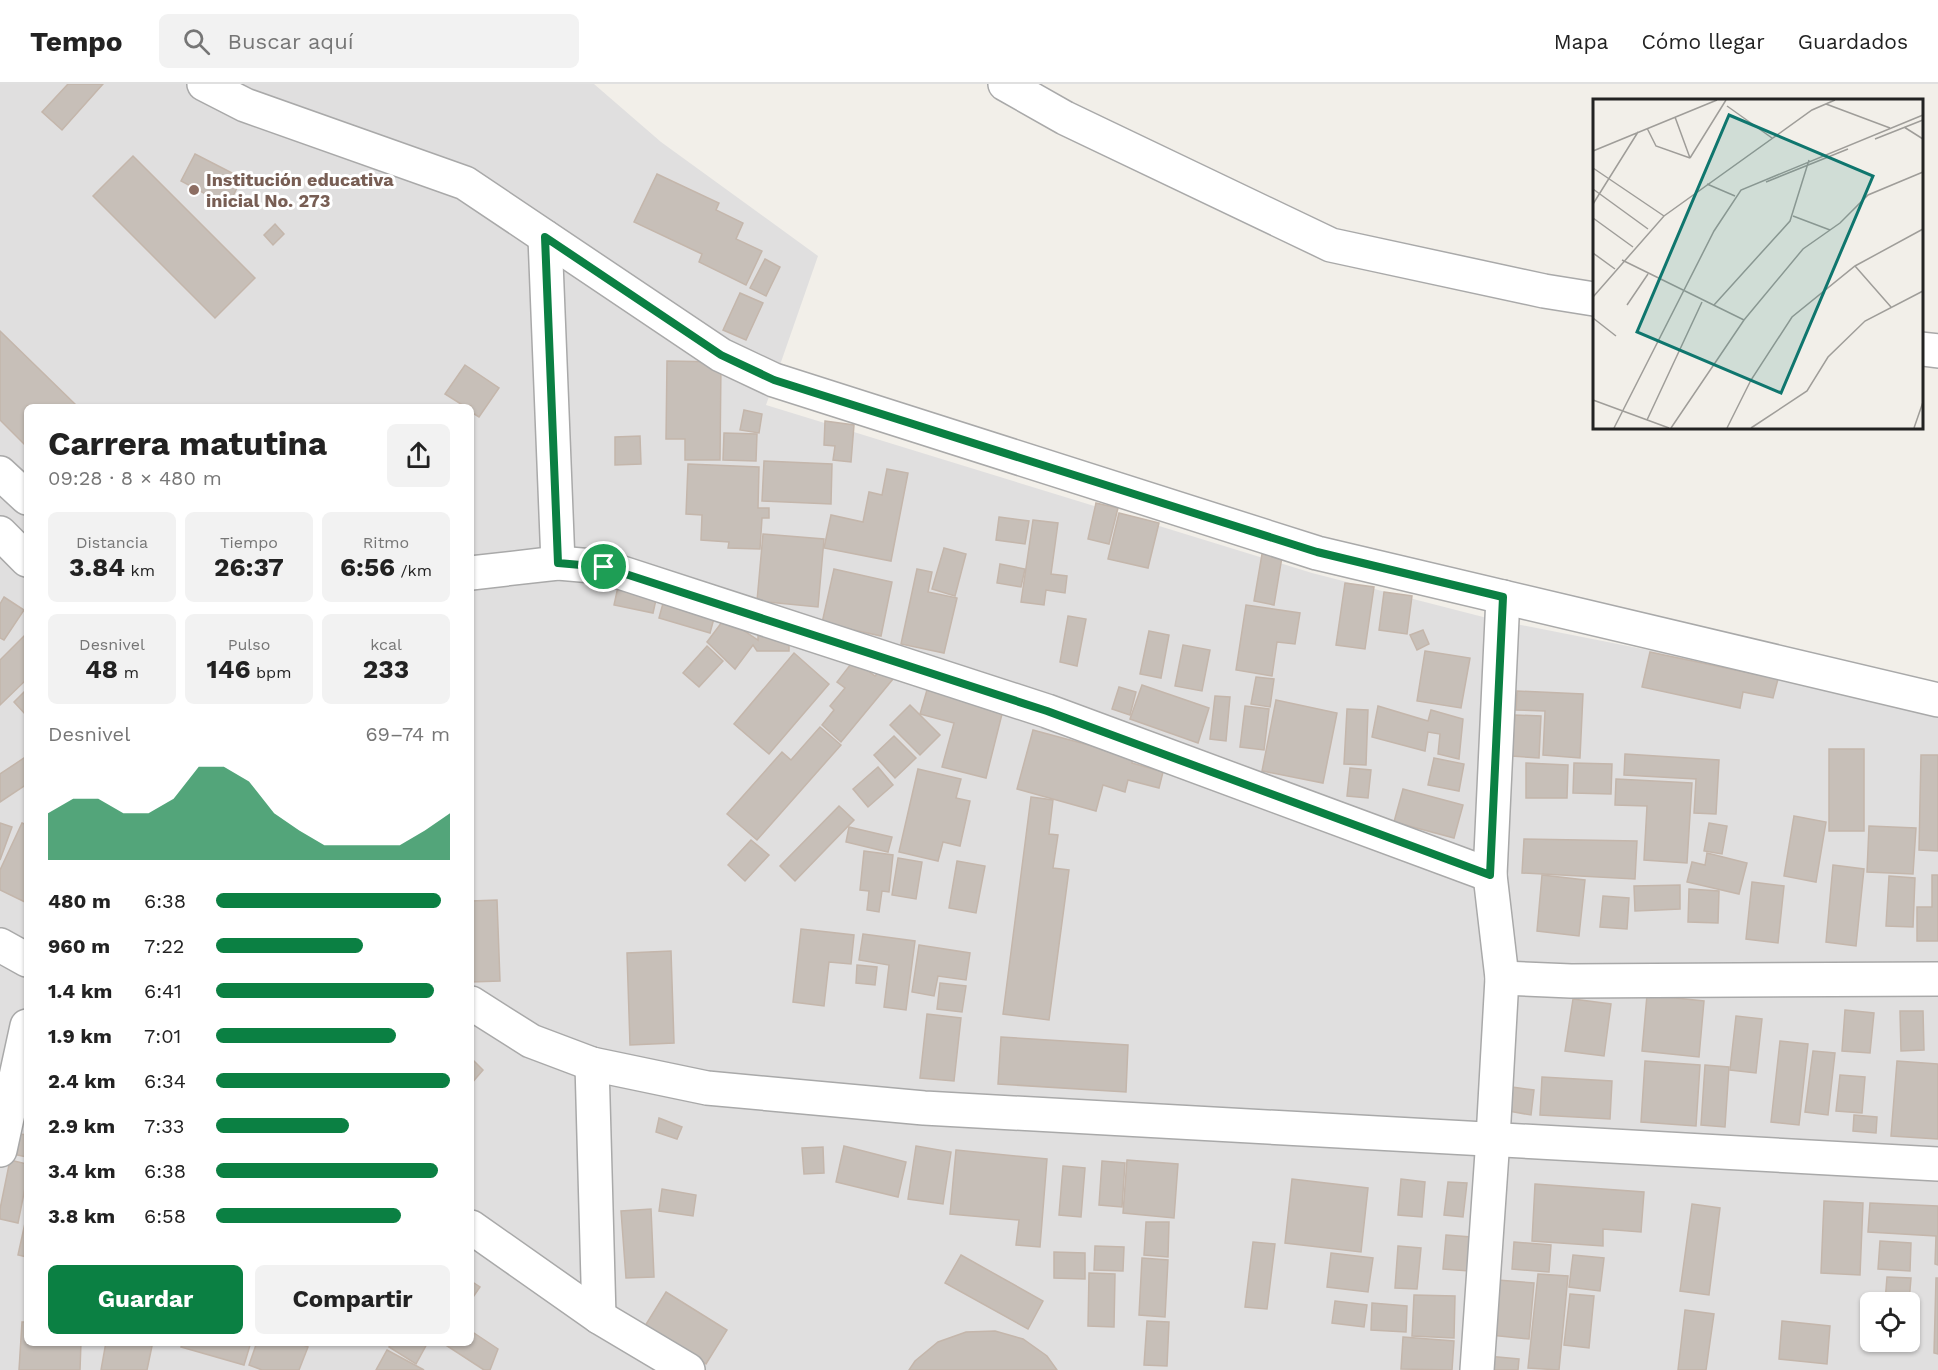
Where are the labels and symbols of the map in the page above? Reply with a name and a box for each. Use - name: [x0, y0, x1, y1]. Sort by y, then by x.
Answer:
- inset map: [1593, 99, 1923, 429]
- place label: Institución educativa inicial No. 273: [206, 169, 394, 211]
- marker: Institución educativa inicial No. 273: [187, 183, 201, 197]
- pin: [578, 541, 629, 592]

